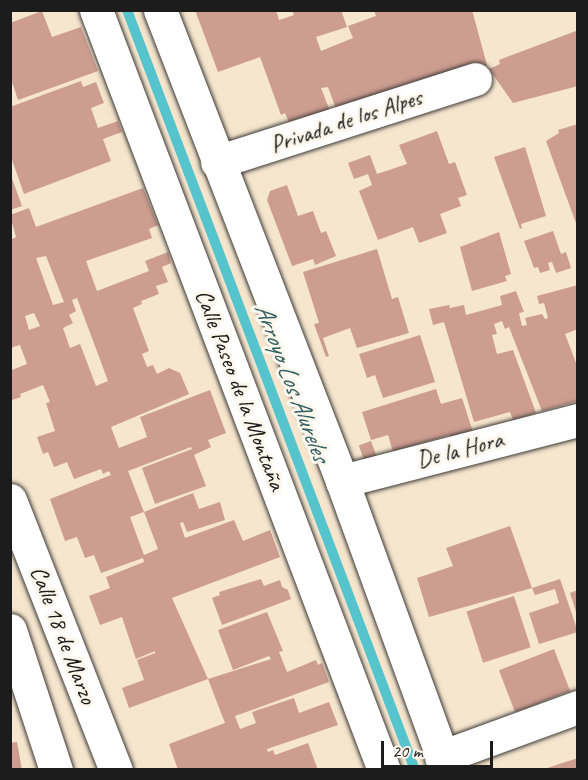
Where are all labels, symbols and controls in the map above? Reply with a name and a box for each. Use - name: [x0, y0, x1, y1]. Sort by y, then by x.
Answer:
- street label: Privada de los Alpes: [267, 83, 425, 159]
- street label: Calle Paseo de la Montaña: [188, 285, 292, 495]
- water label: Arroyo Los Alureles: [248, 298, 336, 466]
- street label: De la Hora: [414, 425, 506, 475]
- street label: Calle 18 de Marzo: [23, 561, 103, 709]
- scale bar: [384, 729, 496, 767]
- text: 20 m: [392, 740, 423, 762]

